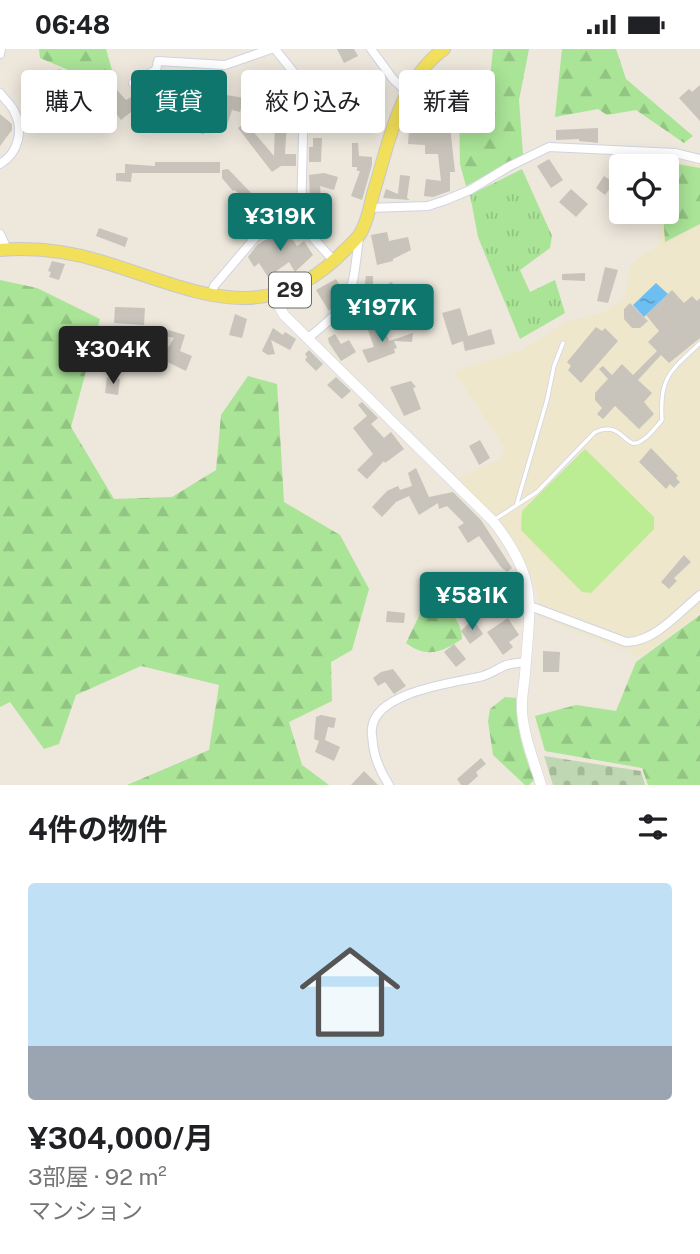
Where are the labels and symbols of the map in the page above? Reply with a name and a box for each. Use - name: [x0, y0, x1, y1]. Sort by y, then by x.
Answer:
- pin: ¥319K: [231, 193, 329, 253]
- road number: 29: [269, 273, 311, 307]
- pin: ¥197K: [333, 285, 431, 344]
- pin: ¥304K: [64, 327, 162, 386]
- pin: ¥581K: [423, 573, 521, 632]

